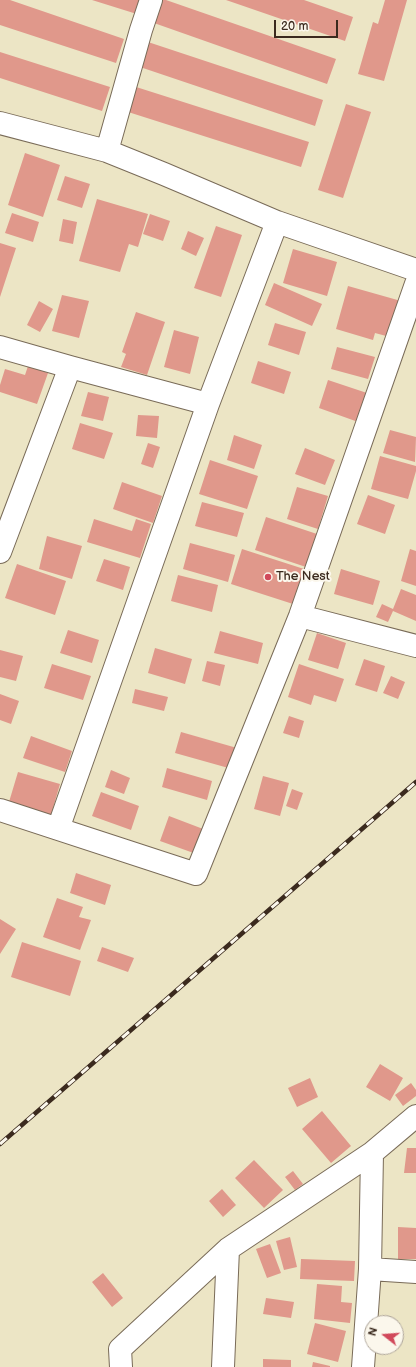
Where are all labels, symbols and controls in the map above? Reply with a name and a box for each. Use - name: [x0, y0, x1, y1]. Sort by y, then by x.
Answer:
- scale bar: [276, 12, 340, 38]
- text: 20 m: [281, 19, 308, 34]
- place label: The Nest: [276, 569, 330, 585]
- marker: The Nest: [263, 572, 273, 582]
- north arrow: [364, 1315, 404, 1355]
- text: N: [366, 1326, 380, 1337]

